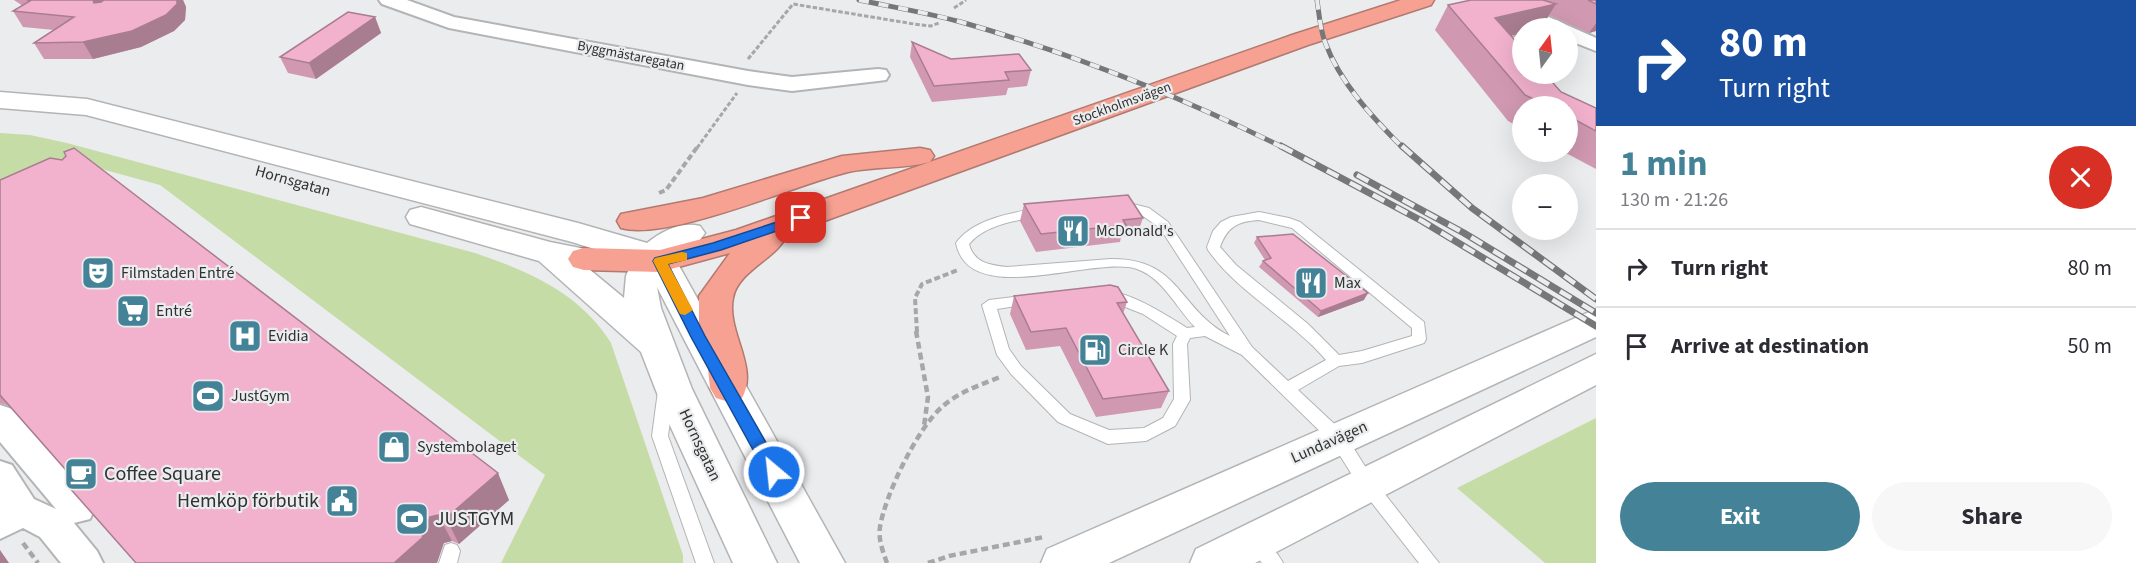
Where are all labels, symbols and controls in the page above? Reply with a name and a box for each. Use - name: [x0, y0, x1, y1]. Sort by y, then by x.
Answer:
- text: 80 m: [1719, 13, 1808, 73]
- north arrow: [1512, 18, 1578, 84]
- map controls: [1512, 18, 1578, 240]
- icon: right: [1620, 24, 1698, 102]
- street label: Byggmästaregatan: [576, 36, 686, 76]
- text: Turn right: [1719, 69, 1830, 108]
- street label: Stockholmsvägen: [1070, 77, 1174, 131]
- button: +: [1512, 96, 1578, 162]
- text: 1 min: [1620, 138, 1708, 189]
- button: close: [2049, 146, 2112, 209]
- street label: Hornsgatan: [253, 160, 333, 202]
- button: −: [1512, 174, 1578, 240]
- text: 130 m · 21:26: [1620, 186, 1728, 214]
- pin: [775, 192, 826, 243]
- icon: arrive: [784, 201, 817, 234]
- restaurant icon: McDonald's: [1055, 213, 1091, 249]
- place label: McDonald's: [1096, 220, 1174, 242]
- icon: right: [1620, 252, 1653, 285]
- text: Turn right: [1671, 252, 1768, 284]
- text: 80 m: [2067, 252, 2112, 284]
- theatre icon: Filmstaden Entré: [80, 255, 116, 291]
- place label: Filmstaden Entré: [121, 262, 234, 284]
- restaurant icon: Max: [1293, 265, 1329, 301]
- place label: Max: [1334, 272, 1361, 294]
- supermarket icon: Entré: [115, 293, 151, 329]
- place label: Entré: [156, 300, 192, 322]
- hospital icon: Evidia: [227, 318, 263, 354]
- place label: Evidia: [268, 325, 309, 347]
- icon: arrive: [1620, 330, 1653, 363]
- text: Arrive at destination: [1671, 330, 1869, 362]
- text: 50 m: [2067, 330, 2112, 362]
- fuel station icon: Circle K: [1077, 332, 1113, 368]
- place label: Circle K: [1118, 339, 1169, 361]
- sports icon: JustGym: [190, 378, 226, 414]
- place label: JustGym: [231, 385, 290, 407]
- street label: Hornsgatan: [674, 405, 726, 485]
- street label: Lundavägen: [1287, 415, 1371, 469]
- shop icon: Systembolaget: [376, 429, 412, 465]
- place label: Systembolaget: [417, 436, 517, 458]
- position arrow: [742, 440, 806, 504]
- cafe icon: Coffee Square: [63, 456, 99, 492]
- place label: Coffee Square: [104, 460, 221, 488]
- button: Exit: [1620, 482, 1860, 551]
- button: Share: [1872, 482, 2112, 551]
- public building icon: Hemköp förbutik: [324, 483, 360, 519]
- place label: Hemköp förbutik: [177, 487, 319, 515]
- sports icon: JUSTGYM: [394, 501, 430, 537]
- place label: JUSTGYM: [435, 505, 514, 533]

